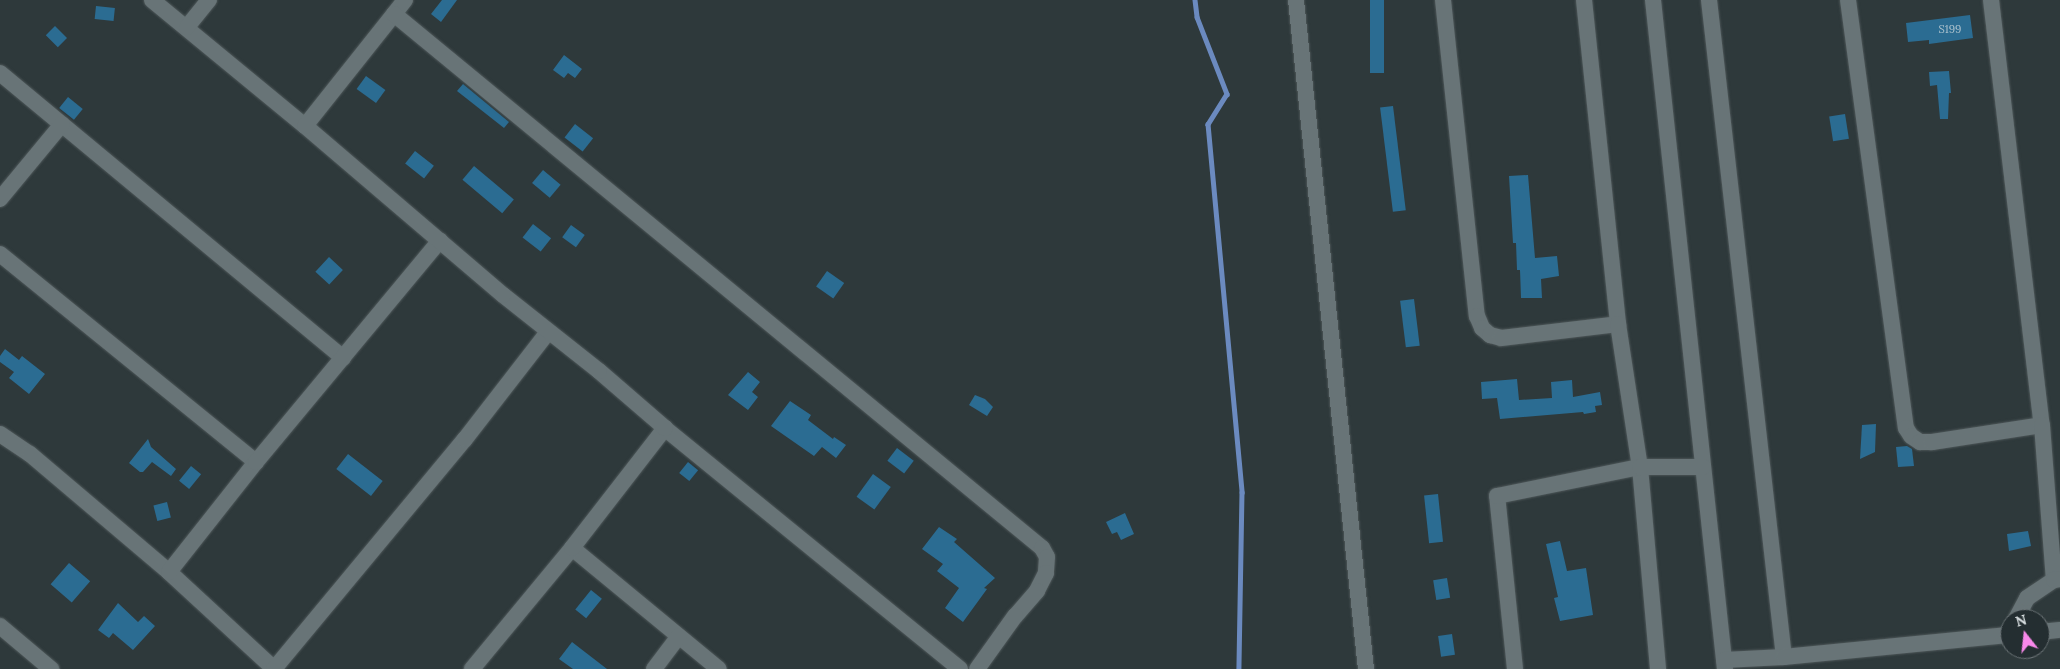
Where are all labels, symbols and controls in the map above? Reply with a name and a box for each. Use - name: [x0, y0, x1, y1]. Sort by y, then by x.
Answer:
- house number: S199: [1939, 22, 1961, 36]
- north arrow: [2000, 609, 2050, 659]
- text: N: [2013, 610, 2029, 631]

